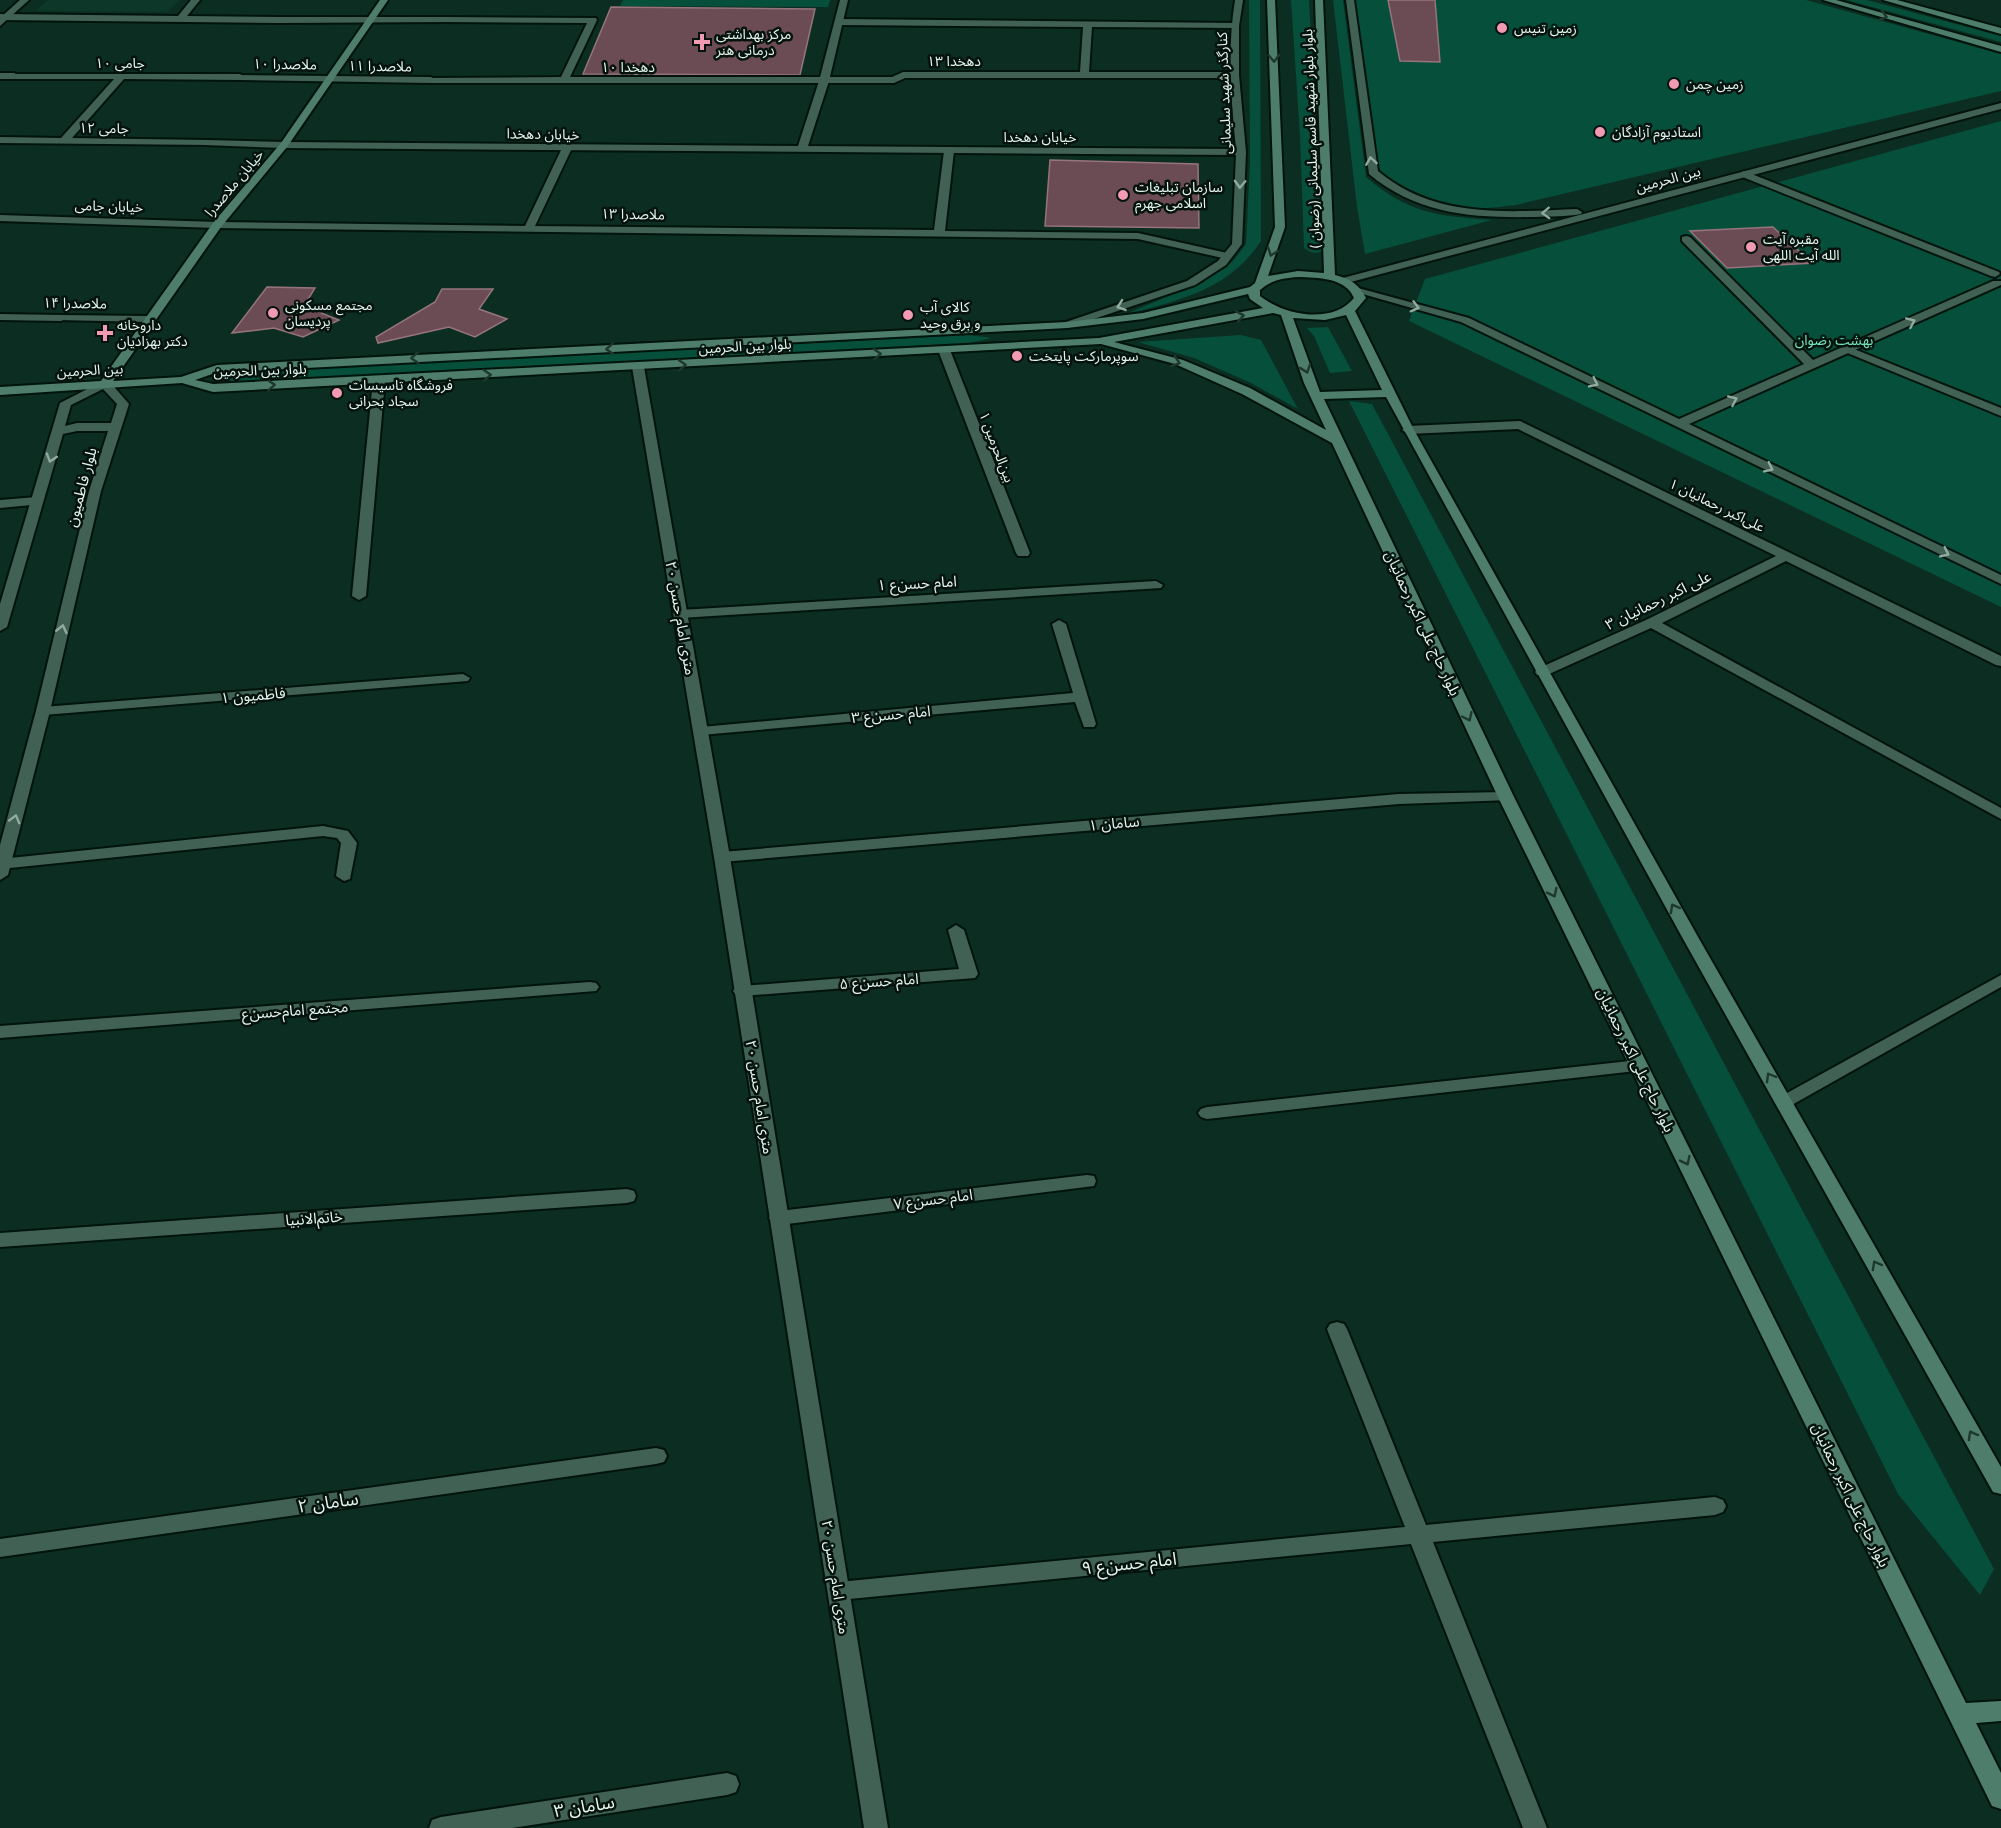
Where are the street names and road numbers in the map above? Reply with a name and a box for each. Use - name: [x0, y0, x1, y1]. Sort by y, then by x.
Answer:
- street label: بلوار بلوار شهید قاسم سلیمانی (رضوان ): [1298, 28, 1326, 249]
- street label: کنارگذر شهید سلیمانی: [1213, 31, 1235, 154]
- street label: دهخدا ۱۳: [927, 52, 981, 70]
- street label: جامی ۱۰: [95, 54, 145, 72]
- street label: ملاصدرا ۱۰: [253, 54, 317, 74]
- street label: ملاصدرا ۱۱: [348, 56, 412, 76]
- street label: دهخدا ۱۰: [601, 58, 655, 76]
- street label: جامی ۱۲: [79, 119, 129, 137]
- street label: خیابان دهخدا: [506, 124, 580, 144]
- street label: خیابان دهخدا: [1003, 128, 1077, 146]
- street label: خیابان ملاصدرا: [201, 146, 267, 220]
- street label: بین الحرمین: [1634, 162, 1703, 196]
- street label: خیابان جامی: [74, 196, 144, 216]
- street label: ملاصدرا ۱۳: [601, 204, 665, 224]
- street label: ملاصدرا ۱۴: [43, 293, 107, 313]
- street label: بلوار بین الحرمین: [698, 335, 792, 357]
- street label: بین الحرمین: [56, 359, 124, 381]
- street label: بلوار بین الحرمین: [213, 359, 307, 381]
- street label: بین‌الحرمین ۱: [975, 409, 1019, 485]
- street label: بلوار فاطمیون: [61, 445, 101, 529]
- street label: علی‌اکبر رحمانیان ۱: [1666, 474, 1768, 536]
- street label: بلوار حاج علی اکبر رحمانیان: [1378, 547, 1465, 700]
- street label: ۲۰ متری امام حسن: [660, 560, 700, 677]
- street label: علی اکبر رحمانیان ۳: [1602, 566, 1714, 634]
- street label: امام حسن‌ع ۱: [877, 571, 957, 598]
- street label: فاطمیون ۱: [220, 683, 287, 707]
- street label: امام حسن‌ع ۳: [851, 701, 932, 730]
- street label: سامان ۱: [1088, 811, 1141, 835]
- street label: امام حسن‌ع ۵: [839, 969, 920, 996]
- street label: بلوار حاج علی اکبر رحمانیان: [1590, 985, 1679, 1137]
- street label: مجتمع امام‌حسن‌ع: [241, 997, 349, 1026]
- street label: ۲۰ متری امام حسن: [740, 1039, 778, 1156]
- street label: امام حسن‌ع ۷: [892, 1185, 974, 1216]
- street label: خاتم‌الانبیا: [285, 1207, 344, 1231]
- street label: بلوار حاج علی اکبر رحمانیان: [1805, 1420, 1894, 1572]
- street label: سامان ۲: [296, 1486, 360, 1518]
- street label: ۲۰ متری امام حسن: [816, 1519, 854, 1636]
- street label: امام حسن‌ع ۹: [1080, 1547, 1178, 1582]
- street label: سامان ۳: [552, 1790, 616, 1822]

